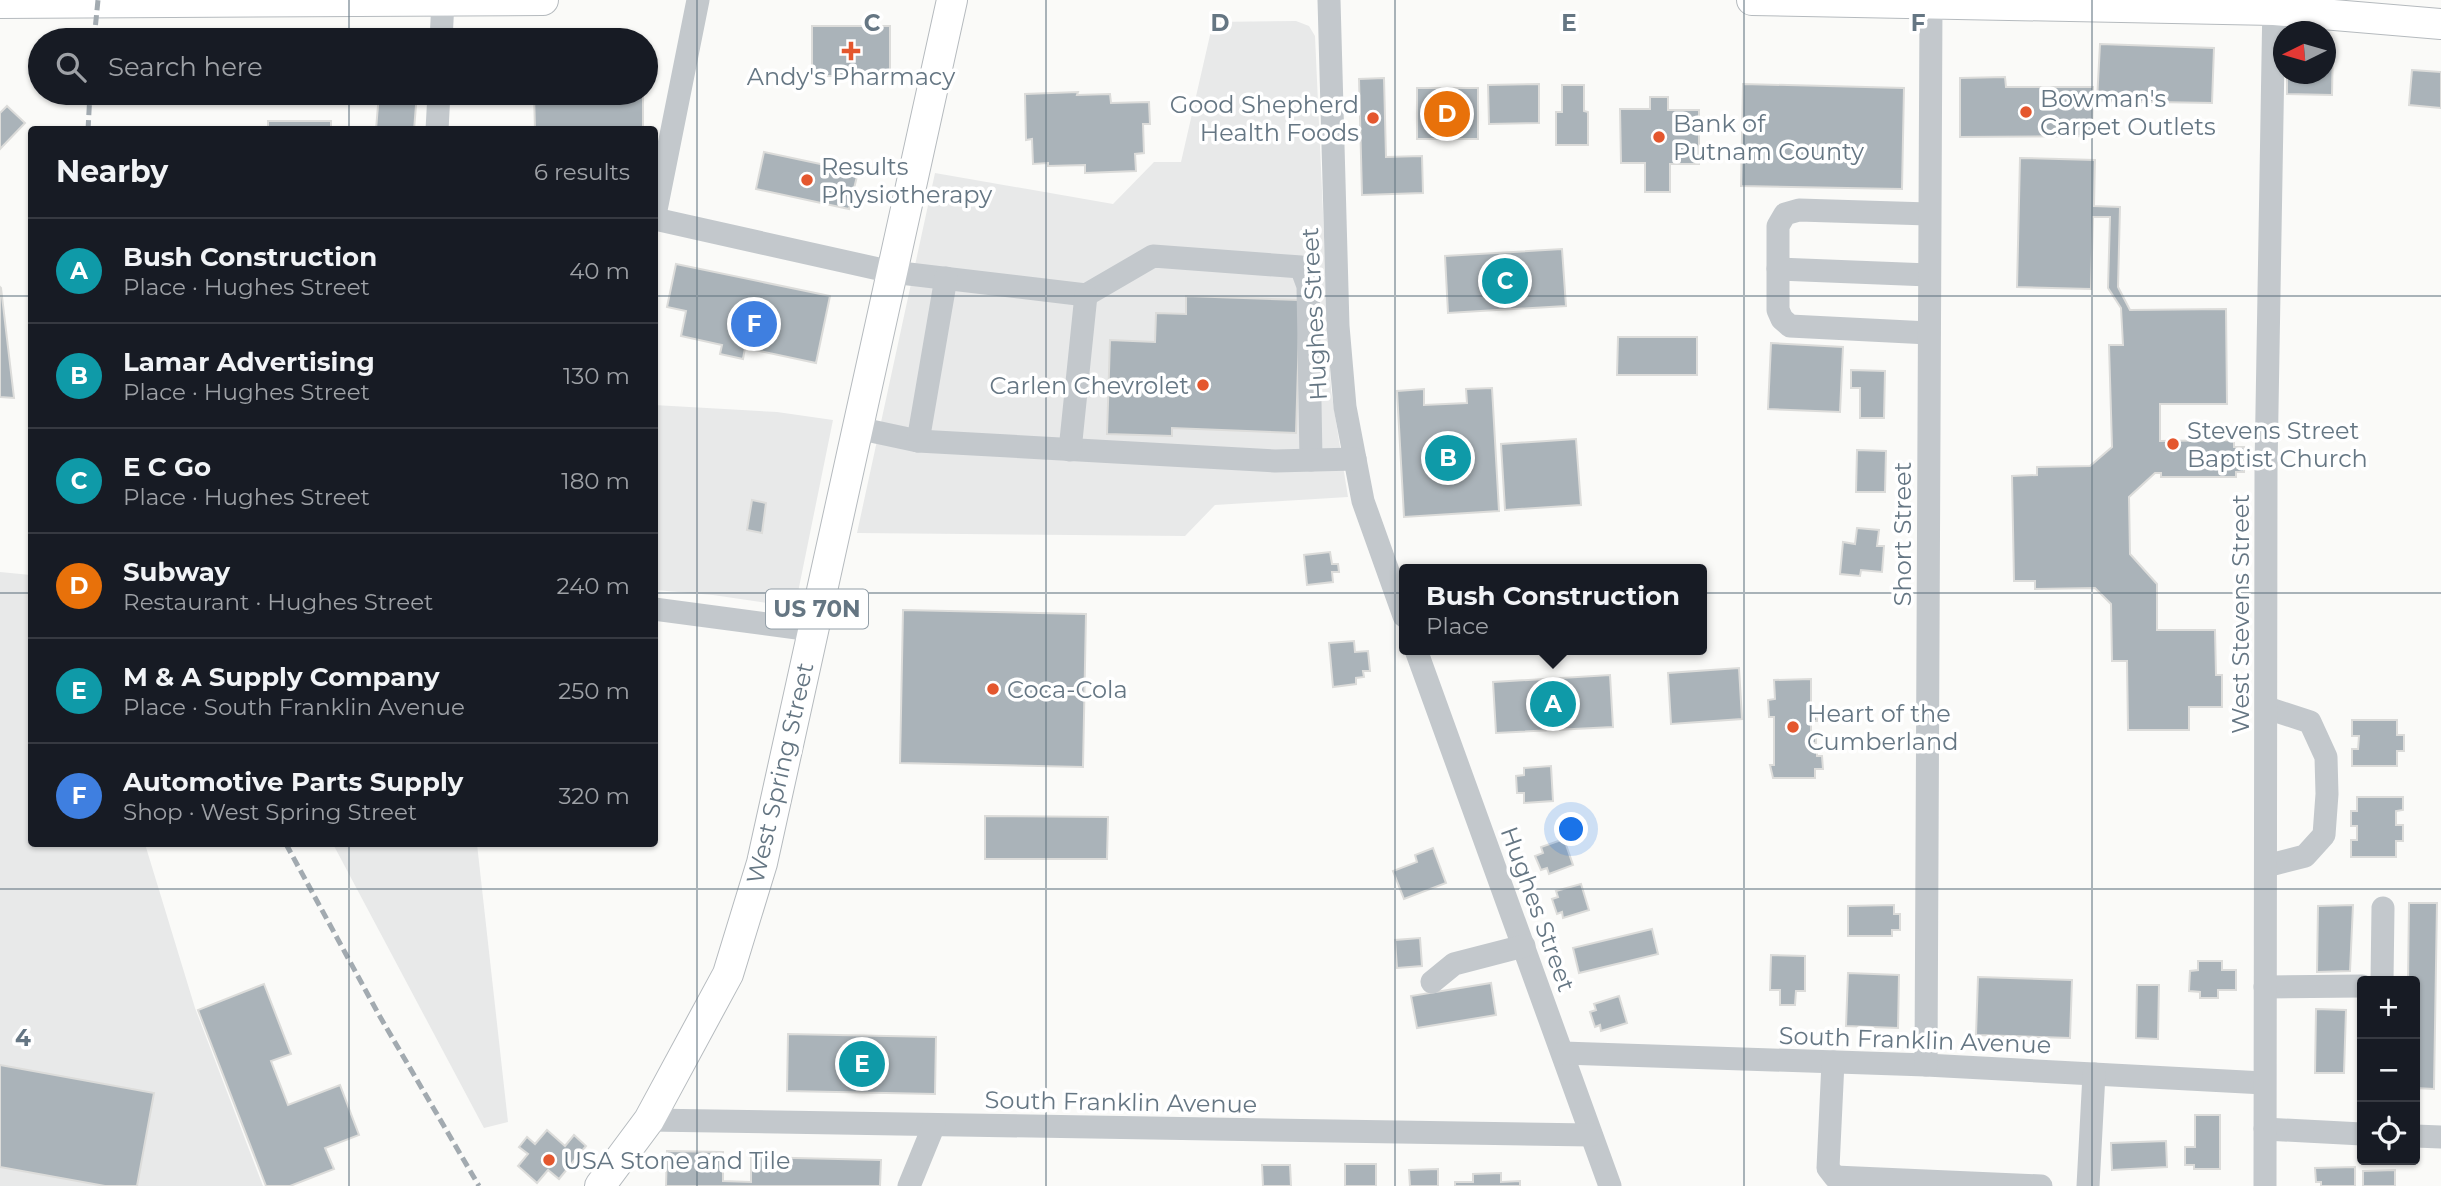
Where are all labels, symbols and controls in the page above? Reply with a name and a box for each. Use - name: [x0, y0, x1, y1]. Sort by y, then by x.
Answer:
- text: C: [864, 9, 881, 37]
- text: D: [1211, 9, 1230, 37]
- text: E: [1561, 9, 1577, 37]
- text: F: [1911, 9, 1926, 37]
- north arrow: [2273, 21, 2336, 84]
- search box: [28, 28, 658, 105]
- marker: Andy's Pharmacy: [843, 43, 859, 59]
- icon: search: [52, 48, 90, 86]
- text: Search here: [108, 51, 263, 83]
- place label: Andy's Pharmacy: [747, 62, 955, 91]
- place label: Bowman's Carpet Outlets: [2040, 84, 2216, 141]
- pin: D: [1424, 88, 1470, 140]
- place label: Good Shepherd Health Foods: [1170, 90, 1359, 147]
- marker: Bowman's Carpet Outlets: [2018, 104, 2034, 120]
- place label: Bank of Putnam County: [1673, 109, 1864, 166]
- marker: Good Shepherd Health Foods: [1365, 110, 1381, 126]
- marker: Bank of Putnam County: [1651, 129, 1667, 145]
- place label: Results Physiotherapy: [821, 152, 992, 209]
- text: Nearby: [56, 153, 168, 190]
- text: 6 results: [534, 158, 630, 186]
- marker: Results Physiotherapy: [799, 172, 815, 188]
- street label: Hughes Street: [1295, 226, 1333, 401]
- text: Bush Construction: [123, 241, 377, 273]
- pin: C: [1482, 255, 1528, 307]
- text: A: [70, 257, 88, 285]
- text: 40 m: [569, 257, 630, 285]
- text: Place · Hughes Street: [123, 273, 370, 301]
- pin: F: [731, 298, 777, 350]
- text: Lamar Advertising: [123, 346, 375, 378]
- text: B: [70, 362, 88, 390]
- text: 130 m: [563, 362, 630, 390]
- place label: Carlen Chevrolet: [990, 371, 1189, 400]
- marker: Carlen Chevrolet: [1195, 377, 1211, 393]
- text: Place · Hughes Street: [123, 378, 370, 406]
- place label: Stevens Street Baptist Church: [2187, 416, 2368, 473]
- pin: B: [1425, 432, 1471, 484]
- marker: Stevens Street Baptist Church: [2165, 436, 2181, 452]
- text: E C Go: [123, 451, 211, 483]
- street label: Short Street: [1888, 461, 1917, 606]
- text: C: [71, 467, 87, 495]
- text: 180 m: [561, 467, 630, 495]
- text: Place · Hughes Street: [123, 483, 370, 511]
- street label: West Stevens Street: [2226, 494, 2255, 734]
- text: Subway: [123, 556, 230, 588]
- popup: [1399, 564, 1707, 655]
- text: D: [70, 572, 89, 600]
- text: 240 m: [557, 572, 630, 600]
- text: Bush Construction: [1426, 580, 1680, 612]
- text: Restaurant · Hughes Street: [123, 588, 433, 616]
- road number: US 70N: [766, 590, 868, 628]
- text: Place: [1426, 612, 1489, 640]
- street label: West Spring Street: [740, 659, 820, 886]
- text: M & A Supply Company: [123, 661, 439, 693]
- place label: Coca-Cola: [1007, 675, 1128, 704]
- text: E: [71, 677, 87, 705]
- text: 250 m: [558, 677, 630, 705]
- pin: A: [1530, 678, 1576, 730]
- marker: Coca-Cola: [985, 681, 1001, 697]
- text: Place · South Franklin Avenue: [123, 693, 465, 721]
- place label: Heart of the Cumberland: [1807, 699, 1959, 756]
- marker: Heart of the Cumberland: [1785, 719, 1801, 735]
- text: Automotive Parts Supply: [123, 766, 463, 798]
- text: F: [72, 782, 86, 810]
- text: 320 m: [558, 782, 630, 810]
- text: Shop · West Spring Street: [123, 798, 417, 826]
- your location: [1554, 812, 1588, 846]
- street label: Hughes Street: [1495, 823, 1581, 996]
- map controls: [2357, 976, 2420, 1165]
- button: +: [2357, 976, 2420, 1039]
- street label: South Franklin Avenue: [1778, 1021, 2052, 1059]
- text: 4: [15, 1024, 31, 1052]
- pin: E: [839, 1038, 885, 1090]
- button: −: [2357, 1039, 2420, 1102]
- street label: South Franklin Avenue: [985, 1085, 1257, 1119]
- button: locate: [2357, 1102, 2420, 1165]
- place label: USA Stone and Tile: [563, 1146, 791, 1175]
- marker: USA Stone and Tile: [541, 1152, 557, 1168]

